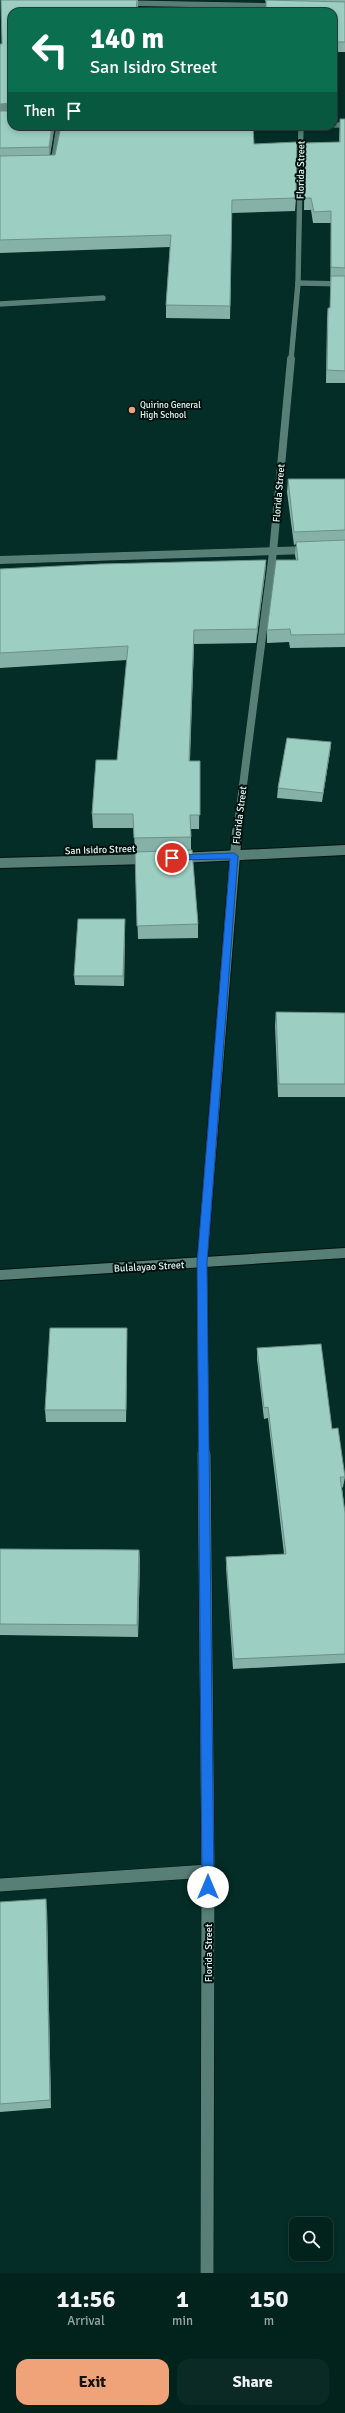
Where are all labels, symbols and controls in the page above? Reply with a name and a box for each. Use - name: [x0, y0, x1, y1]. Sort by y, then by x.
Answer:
- text: 140 m: [90, 22, 164, 56]
- icon: left: [24, 24, 76, 76]
- text: San Isidro Street: [90, 56, 217, 78]
- icon: arrive: [63, 100, 85, 122]
- text: Then: [24, 102, 55, 120]
- street label: Florida Street: [294, 140, 308, 199]
- place label: Quirino General High School: [140, 400, 201, 421]
- marker: Quirino General High School: [127, 405, 137, 415]
- street label: Florida Street: [270, 463, 288, 523]
- street label: Florida Street: [230, 785, 250, 845]
- pin: [155, 841, 189, 875]
- street label: San Isidro Street: [65, 843, 136, 857]
- icon: arrive: [161, 847, 183, 869]
- street label: Bulalayao Street: [114, 1259, 185, 1275]
- position arrow: [187, 1866, 229, 1908]
- street label: Florida Street: [203, 1923, 215, 1982]
- map controls: [289, 2217, 333, 2261]
- button: search: [289, 2217, 333, 2261]
- text: 11:56: [57, 2284, 115, 2314]
- text: 1: [176, 2284, 189, 2314]
- text: 150: [250, 2284, 288, 2314]
- text: Arrival: [67, 2313, 105, 2329]
- text: min: [172, 2313, 193, 2329]
- text: m: [264, 2313, 274, 2329]
- button: Exit: [16, 2359, 169, 2405]
- button: Share: [177, 2359, 329, 2405]

